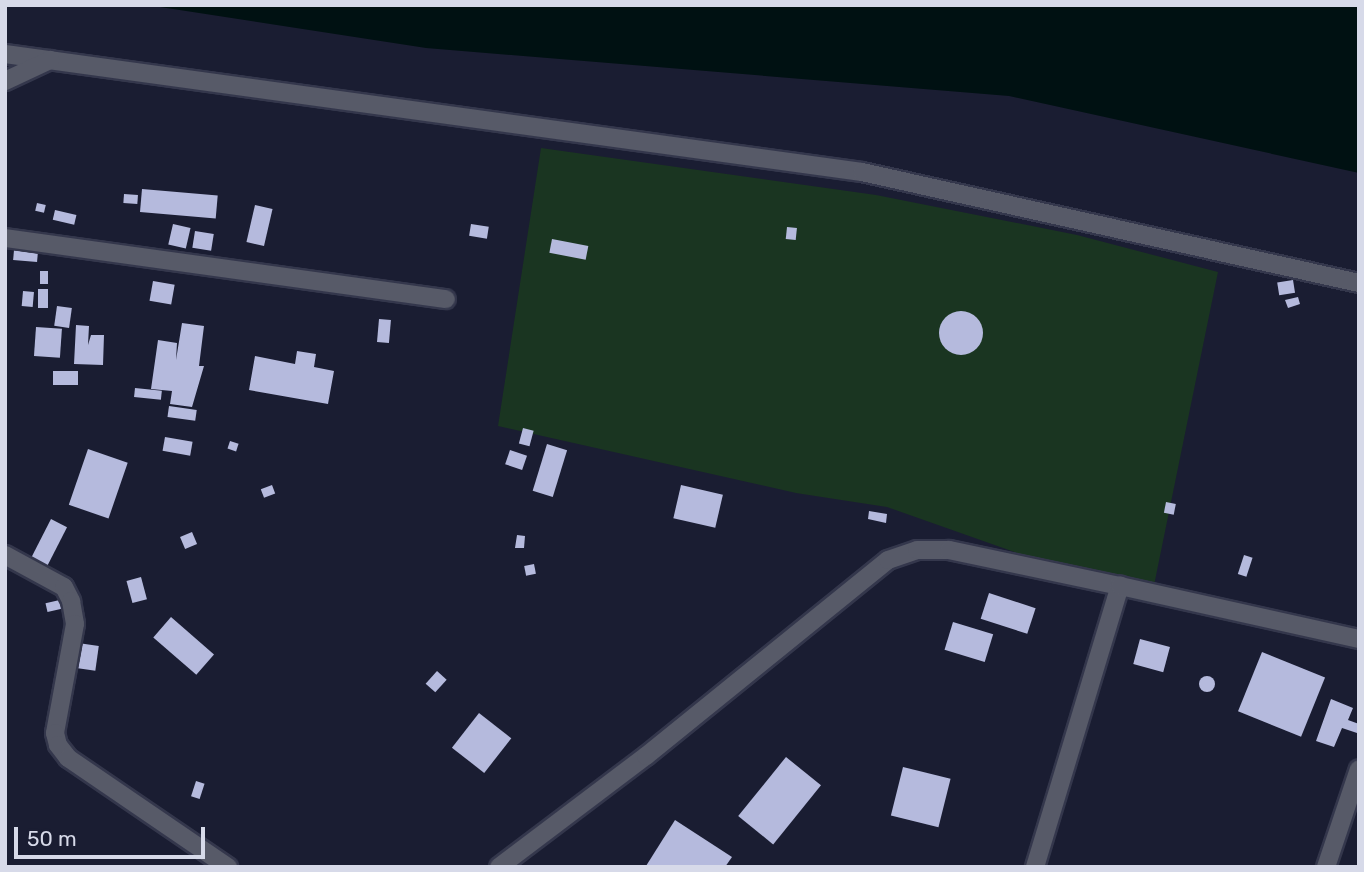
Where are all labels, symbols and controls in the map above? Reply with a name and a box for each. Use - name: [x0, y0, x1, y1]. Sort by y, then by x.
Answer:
- scale bar: [18, 812, 208, 856]
- text: 50 m: [27, 826, 77, 851]

